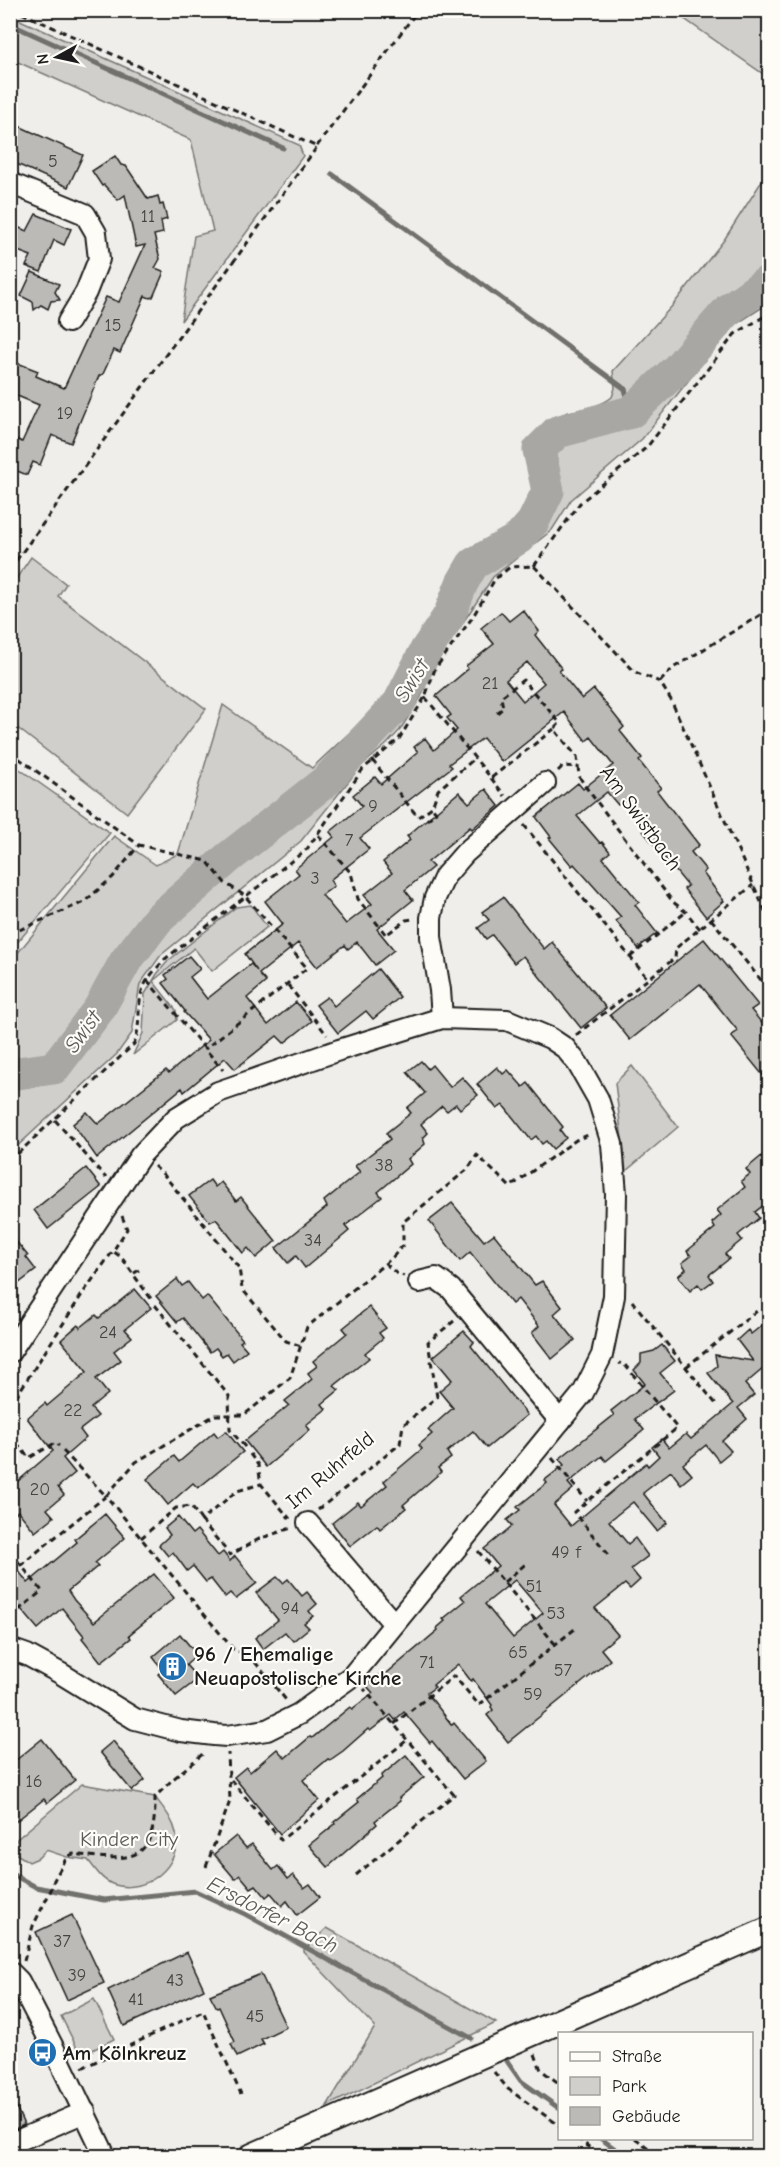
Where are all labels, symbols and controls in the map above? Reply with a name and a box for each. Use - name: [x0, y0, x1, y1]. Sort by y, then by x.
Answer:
- north arrow: [27, 27, 87, 87]
- text: N: [33, 53, 53, 65]
- house number: 5: [48, 151, 58, 172]
- house number: 11: [141, 206, 155, 227]
- house number: 15: [105, 315, 121, 336]
- house number: 19: [57, 403, 73, 424]
- water label: Swist: [389, 652, 436, 707]
- house number: 21: [482, 673, 498, 694]
- street label: Am Swistbach: [595, 761, 687, 875]
- house number: 9: [368, 796, 378, 817]
- house number: 7: [345, 830, 354, 851]
- house number: 3: [310, 868, 320, 889]
- water label: Swist: [59, 1004, 108, 1058]
- house number: 38: [375, 1155, 393, 1176]
- house number: 34: [304, 1230, 322, 1251]
- house number: 24: [99, 1322, 117, 1343]
- house number: 22: [64, 1400, 82, 1421]
- street label: Im Ruhrfeld: [281, 1426, 379, 1514]
- house number: 20: [30, 1479, 50, 1500]
- house number: 49 f: [551, 1542, 582, 1563]
- house number: 51: [526, 1576, 542, 1597]
- house number: 94: [281, 1598, 299, 1619]
- house number: 53: [547, 1603, 565, 1624]
- place label: 96 / Ehemalige Neuapostolische Kirche: [194, 1642, 401, 1690]
- house number: 65: [508, 1642, 528, 1663]
- building icon: 96 / Ehemalige Neuapostolische Kirche: [157, 1650, 189, 1682]
- house number: 71: [419, 1652, 435, 1673]
- house number: 57: [554, 1660, 573, 1681]
- house number: 59: [523, 1684, 543, 1705]
- house number: 16: [26, 1771, 42, 1792]
- park label: Kinder City: [80, 1827, 179, 1851]
- water label: Ersdorfer Bach: [203, 1871, 342, 1959]
- house number: 37: [53, 1931, 71, 1952]
- house number: 39: [68, 1965, 86, 1986]
- house number: 43: [166, 1970, 184, 1991]
- house number: 41: [128, 1989, 144, 2010]
- house number: 45: [246, 2006, 264, 2027]
- legend: [558, 2032, 753, 2140]
- bus stop icon: Am Kölnkreuz: [26, 2037, 58, 2069]
- place label: Am Kölnkreuz: [63, 2041, 186, 2065]
- text: Straße: [612, 2046, 662, 2067]
- text: Park: [612, 2076, 647, 2097]
- text: Gebäude: [612, 2106, 681, 2127]

